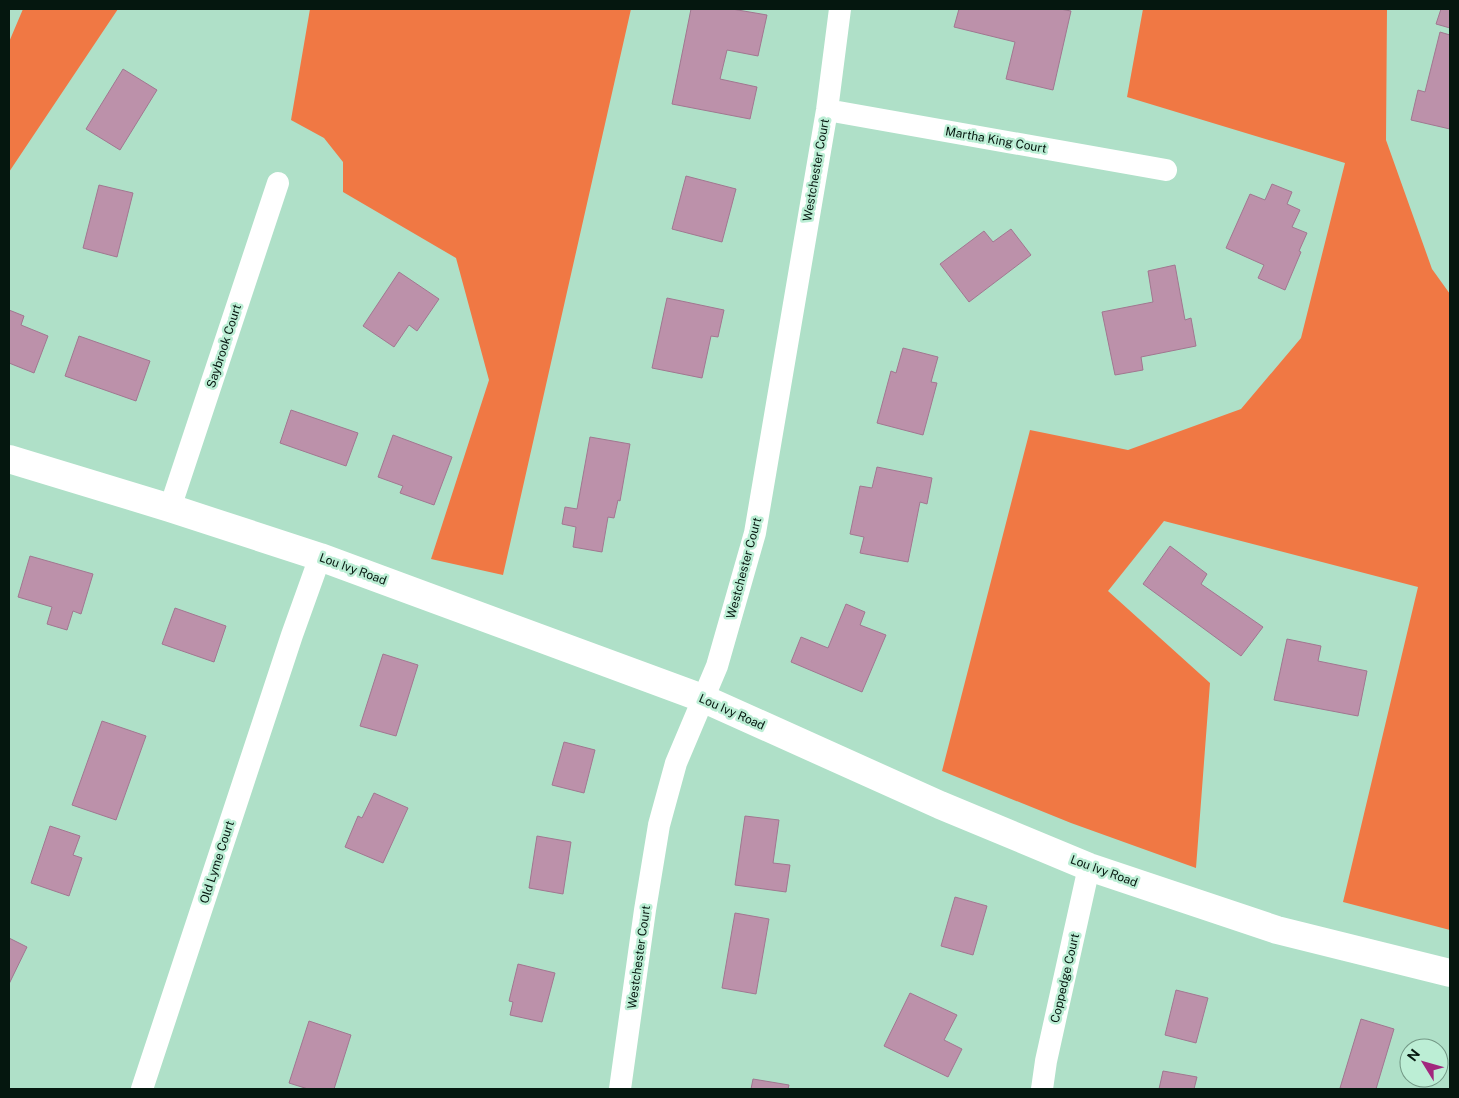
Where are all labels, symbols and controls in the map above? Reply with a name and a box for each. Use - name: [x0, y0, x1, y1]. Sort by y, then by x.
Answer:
- street label: Westchester Court: [800, 117, 832, 223]
- street label: Martha King Court: [944, 124, 1048, 156]
- street label: Saybrook Court: [204, 302, 244, 390]
- street label: Westchester Court: [724, 515, 764, 620]
- street label: Lou Ivy Road: [317, 550, 389, 588]
- street label: Lou Ivy Road: [697, 691, 767, 733]
- street label: Old Lyme Court: [197, 818, 237, 905]
- street label: Lou Ivy Road: [1068, 852, 1140, 890]
- street label: Westchester Court: [625, 904, 653, 1010]
- street label: Coppedge Court: [1048, 932, 1082, 1024]
- north arrow: [1399, 1038, 1449, 1088]
- text: N: [1404, 1046, 1423, 1064]

